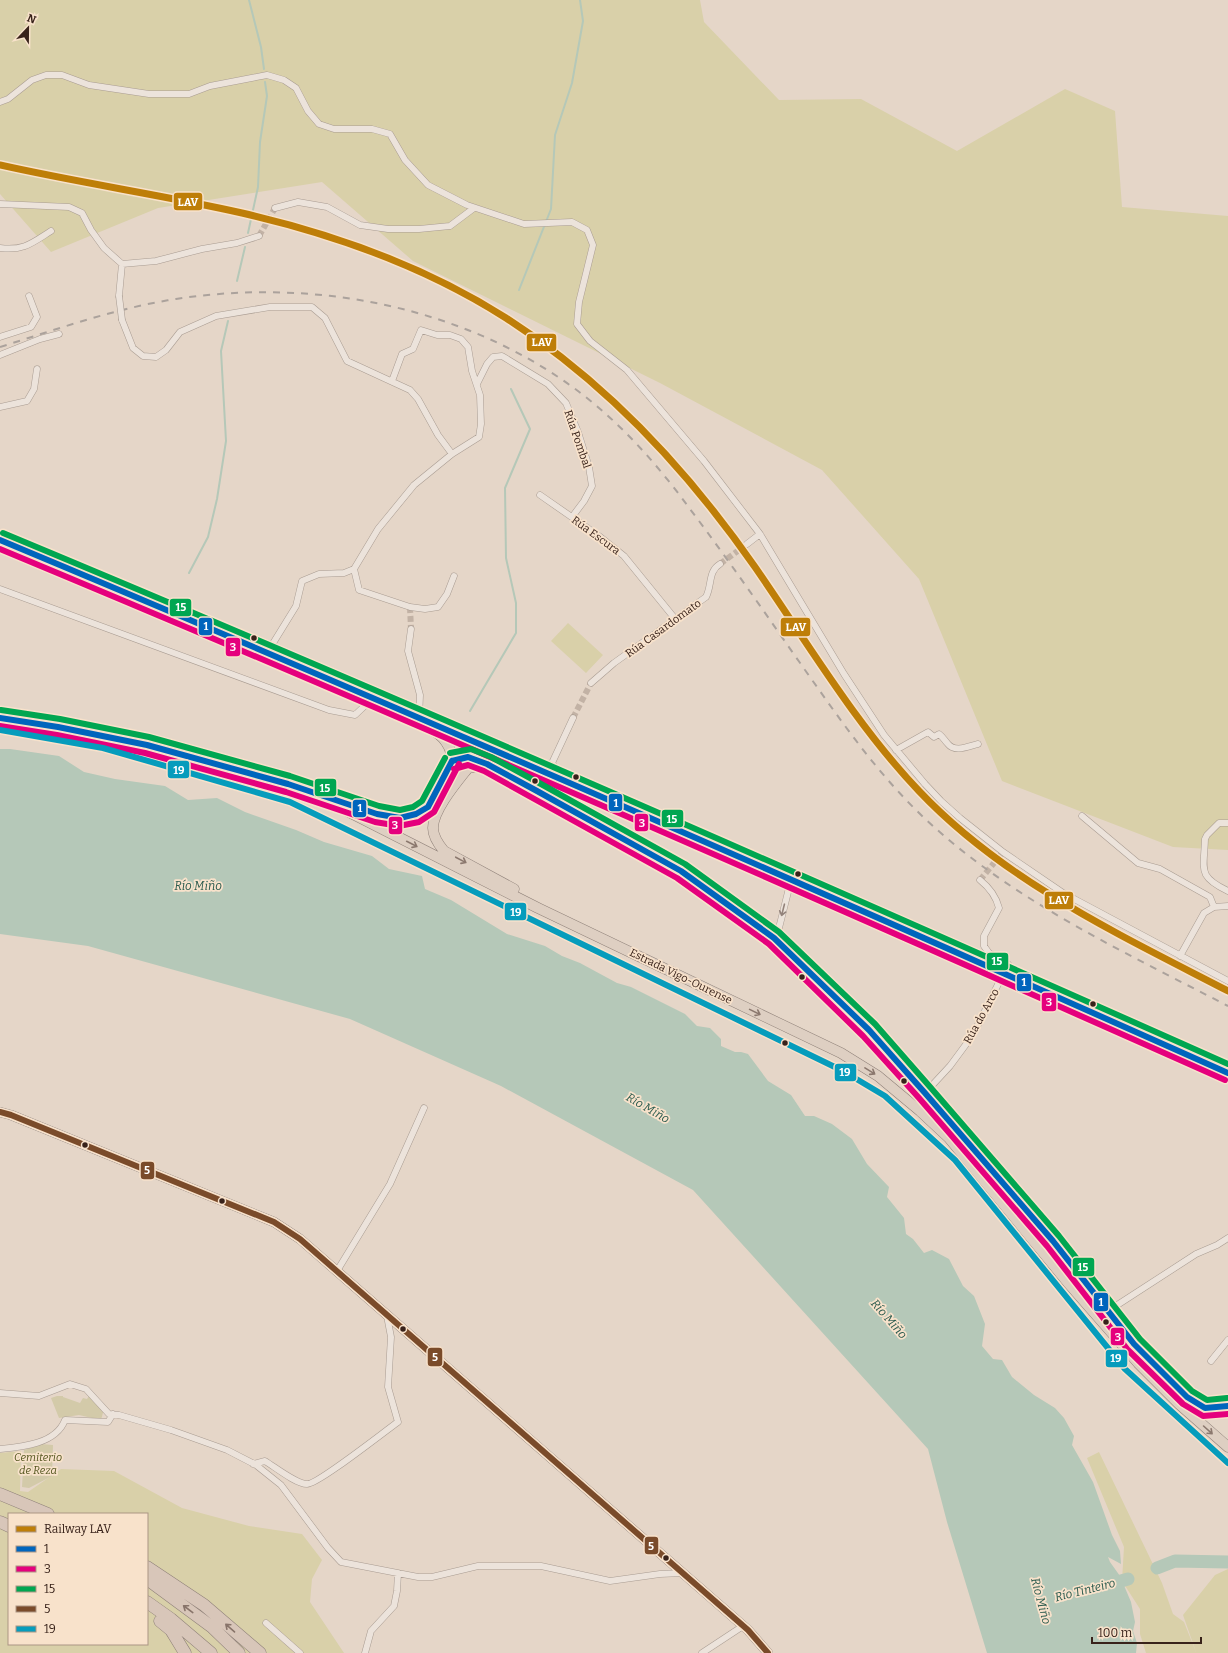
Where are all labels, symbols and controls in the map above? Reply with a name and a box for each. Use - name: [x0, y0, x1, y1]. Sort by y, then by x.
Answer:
- north arrow: [8, 8, 48, 48]
- text: N: [25, 12, 38, 27]
- line badge: LAV: [173, 192, 203, 211]
- text: LAV: [178, 196, 199, 209]
- line badge: LAV: [526, 333, 557, 352]
- text: LAV: [532, 336, 553, 349]
- street label: Rúa Pombal: [561, 408, 594, 470]
- street label: Rúa Escura: [569, 513, 623, 557]
- street label: Rúa Casardomato: [623, 597, 704, 660]
- line badge: 15: [169, 598, 192, 617]
- text: 15: [176, 601, 186, 614]
- line badge: 1: [198, 617, 213, 636]
- line badge: LAV: [780, 617, 811, 637]
- text: 1: [204, 620, 209, 633]
- text: LAV: [786, 621, 807, 634]
- unlabelled marker: [249, 633, 259, 643]
- line badge: 3: [225, 637, 241, 657]
- text: 3: [230, 641, 236, 654]
- line badge: 19: [167, 760, 190, 779]
- text: 19: [173, 764, 185, 777]
- unlabelled marker: [571, 772, 581, 782]
- unlabelled marker: [530, 776, 540, 786]
- line badge: 15: [314, 778, 337, 797]
- text: 15: [320, 782, 330, 795]
- line badge: 1: [608, 793, 623, 812]
- text: 1: [614, 797, 619, 810]
- line badge: 1: [352, 799, 367, 818]
- text: 1: [358, 802, 363, 815]
- line badge: 15: [661, 809, 684, 828]
- line badge: 3: [634, 813, 649, 832]
- text: 15: [667, 813, 677, 826]
- line badge: 3: [388, 816, 403, 835]
- text: 3: [639, 817, 645, 830]
- text: 3: [392, 819, 398, 832]
- one-way arrow: [405, 841, 417, 848]
- one-way arrow: [455, 857, 467, 864]
- unlabelled marker: [793, 869, 803, 879]
- water label: Río Miño: [174, 879, 222, 893]
- line badge: LAV: [1044, 891, 1074, 910]
- text: LAV: [1049, 894, 1070, 907]
- line badge: 19: [504, 902, 527, 921]
- one-way arrow: [778, 903, 786, 916]
- text: 19: [510, 906, 522, 919]
- street label: Estrada Vigo-Ourense: [627, 946, 734, 1007]
- line badge: 15: [986, 952, 1009, 971]
- text: 15: [992, 955, 1002, 968]
- unlabelled marker: [797, 972, 807, 982]
- line badge: 1: [1016, 973, 1032, 992]
- text: 1: [1022, 976, 1027, 989]
- street label: Rúa do Arco: [961, 986, 1002, 1046]
- line badge: 3: [1041, 992, 1057, 1012]
- text: 3: [1046, 996, 1052, 1009]
- unlabelled marker: [1088, 999, 1098, 1009]
- one-way arrow: [749, 1009, 761, 1016]
- unlabelled marker: [780, 1038, 790, 1048]
- line badge: 19: [834, 1063, 857, 1082]
- text: 19: [839, 1066, 851, 1079]
- one-way arrow: [865, 1067, 876, 1075]
- unlabelled marker: [899, 1076, 909, 1086]
- water label: Río Miño: [624, 1090, 672, 1126]
- unlabelled marker: [80, 1140, 90, 1150]
- line badge: 5: [140, 1161, 155, 1180]
- text: 5: [144, 1164, 150, 1177]
- unlabelled marker: [217, 1196, 227, 1206]
- line badge: 15: [1072, 1257, 1095, 1277]
- text: 15: [1078, 1261, 1088, 1274]
- line badge: 1: [1093, 1292, 1109, 1312]
- water label: Río Miño: [868, 1296, 910, 1342]
- text: 1: [1099, 1296, 1104, 1309]
- unlabelled marker: [1101, 1317, 1111, 1327]
- unlabelled marker: [398, 1324, 408, 1334]
- line badge: 3: [1110, 1327, 1125, 1346]
- text: 3: [1115, 1331, 1121, 1344]
- line badge: 5: [427, 1347, 443, 1367]
- line badge: 19: [1105, 1349, 1128, 1368]
- text: 5: [432, 1351, 438, 1364]
- text: 19: [1110, 1352, 1122, 1365]
- one-way arrow: [1203, 1425, 1213, 1434]
- park label: Cemiterio de Reza: [14, 1451, 62, 1477]
- legend: [8, 1513, 148, 1645]
- text: Railway LAV: [44, 1522, 112, 1536]
- line badge: 5: [644, 1536, 659, 1555]
- text: 5: [648, 1540, 654, 1553]
- text: 1: [44, 1542, 49, 1556]
- unlabelled marker: [661, 1553, 671, 1563]
- text: 3: [44, 1562, 51, 1576]
- water label: Río Miño: [1028, 1576, 1054, 1626]
- water label: Río Tinteiro: [1053, 1576, 1117, 1604]
- text: 15: [44, 1582, 55, 1596]
- text: 5: [44, 1602, 50, 1616]
- one-way arrow: [183, 1605, 194, 1614]
- scale bar: [1092, 1619, 1201, 1645]
- text: 19: [44, 1622, 56, 1636]
- one-way arrow: [225, 1623, 236, 1632]
- text: 100 m: [1098, 1626, 1133, 1640]

